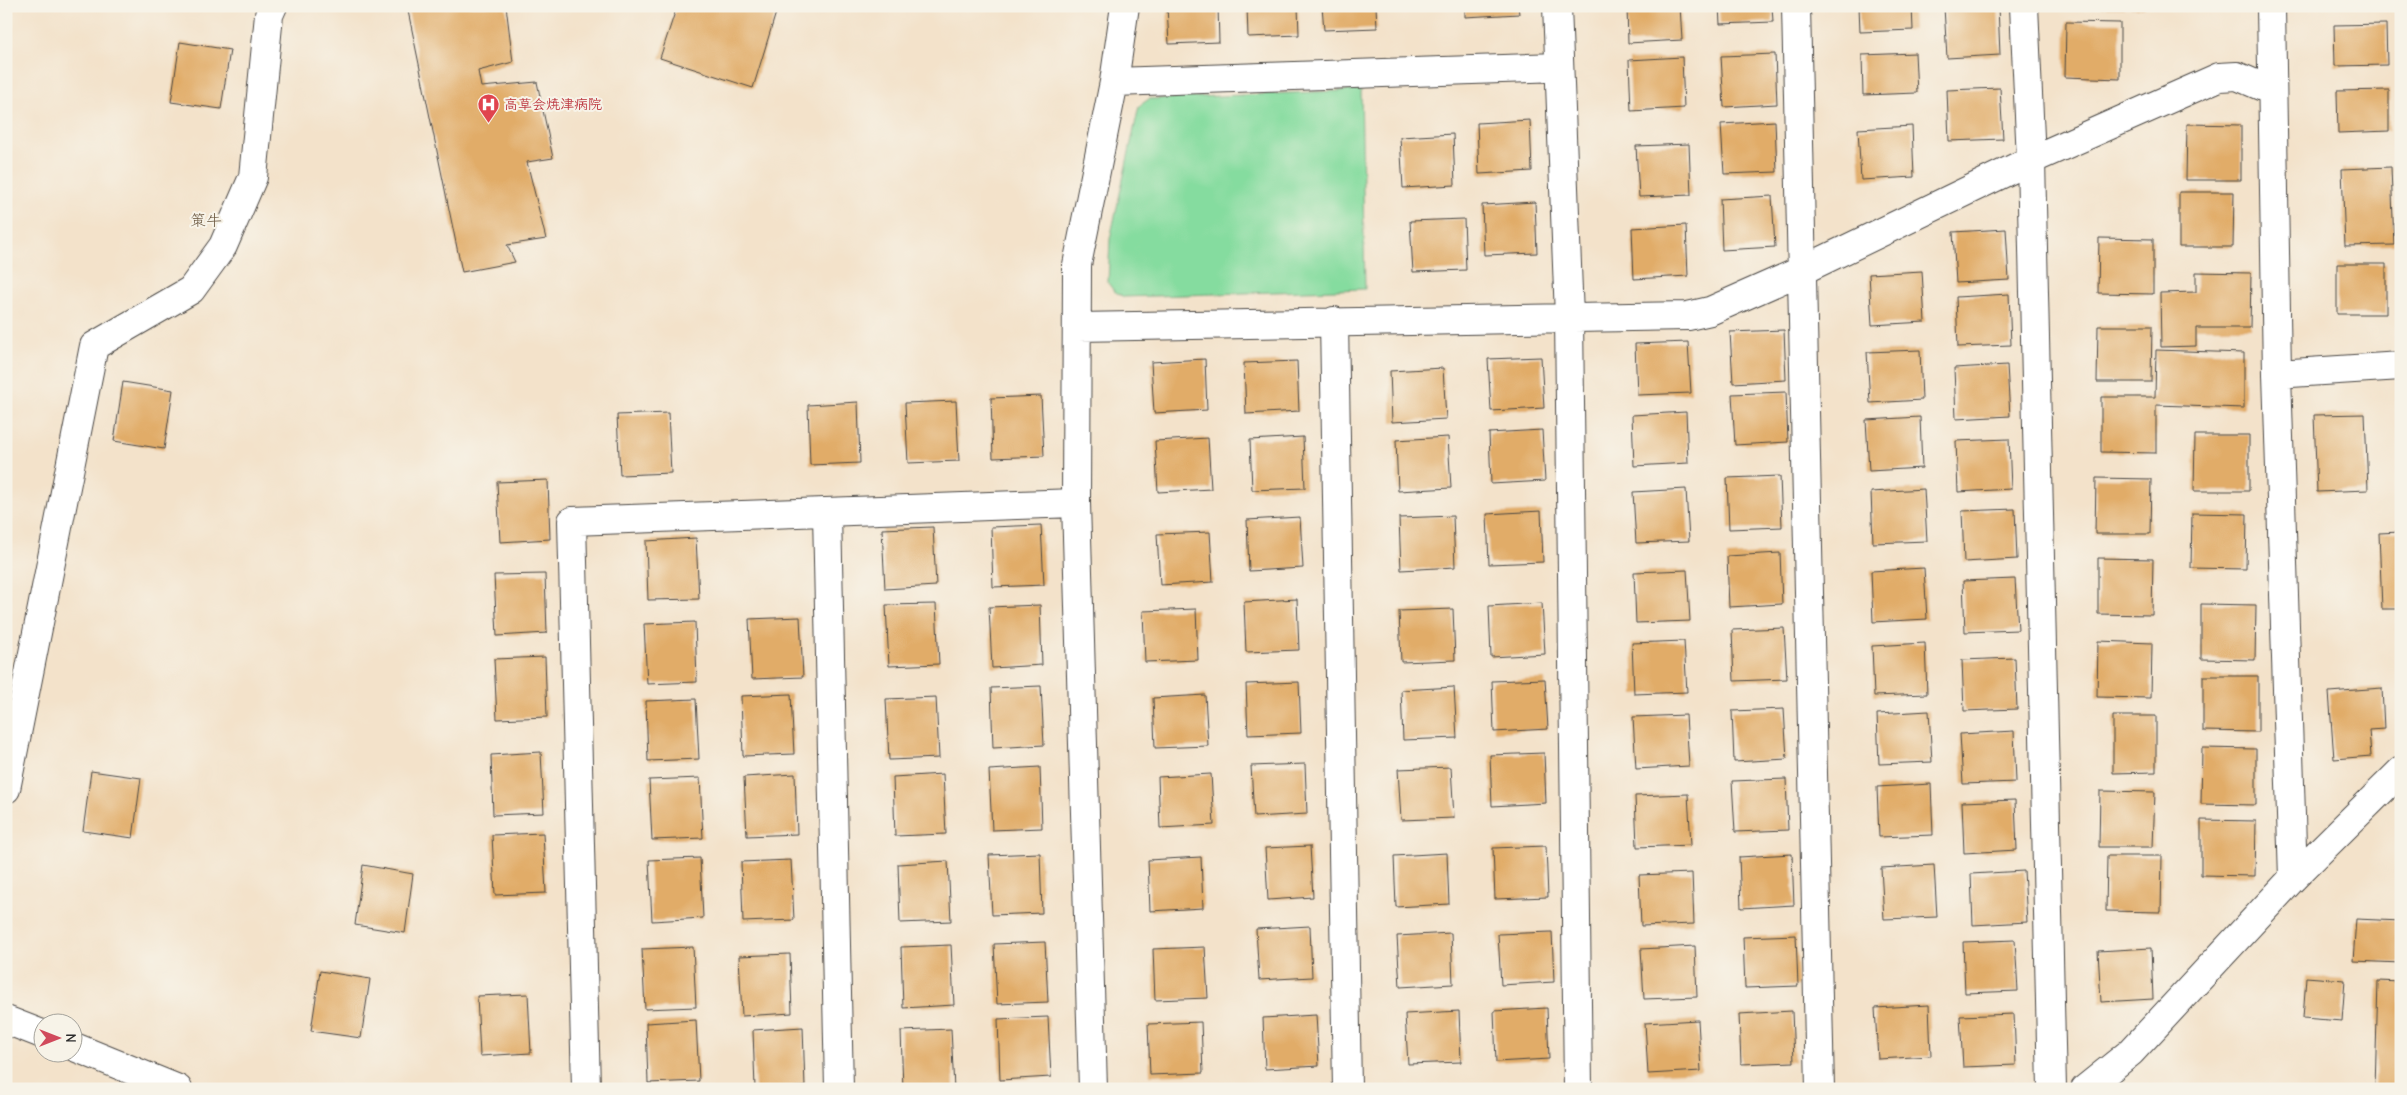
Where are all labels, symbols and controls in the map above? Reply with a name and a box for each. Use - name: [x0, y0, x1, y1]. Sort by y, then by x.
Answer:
- hospital icon: 高草会焼津病院: [476, 92, 500, 123]
- place label: 高草会焼津病院: [504, 96, 602, 113]
- district label: 策牛: [190, 212, 222, 230]
- north arrow: [32, 1012, 82, 1062]
- text: N: [62, 1033, 79, 1043]

